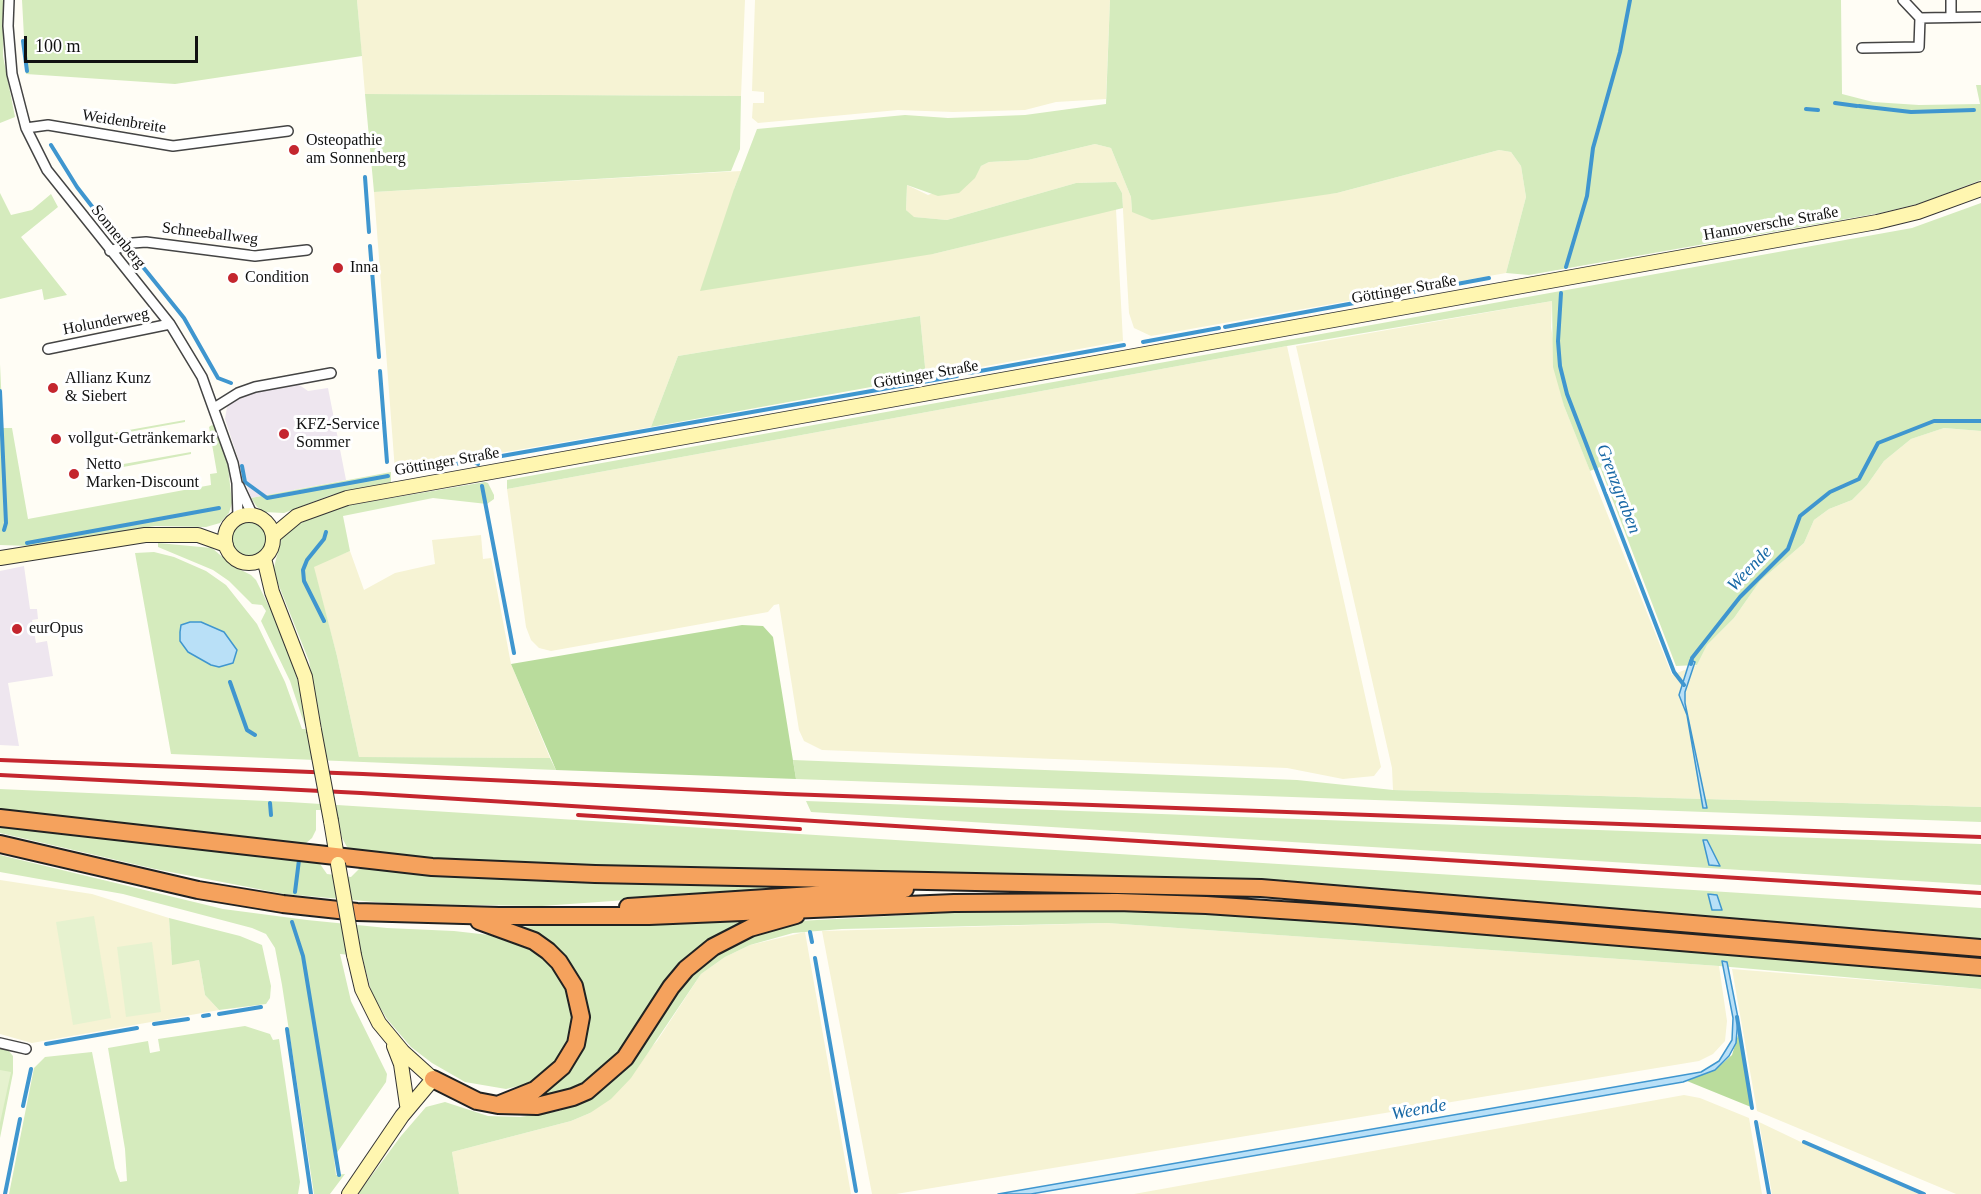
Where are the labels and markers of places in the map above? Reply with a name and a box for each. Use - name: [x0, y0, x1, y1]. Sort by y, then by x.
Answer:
- place label: Osteopathie am Sonnenberg: [306, 131, 406, 169]
- marker: Osteopathie am Sonnenberg: [287, 143, 301, 157]
- place label: Inna: [350, 258, 378, 278]
- marker: Inna: [331, 261, 345, 275]
- place label: Condition: [245, 268, 309, 288]
- marker: Condition: [226, 271, 240, 285]
- place label: Allianz Kunz & Siebert: [65, 369, 151, 407]
- marker: Allianz Kunz & Siebert: [46, 381, 60, 395]
- place label: KFZ-Service Sommer: [296, 415, 380, 453]
- marker: KFZ-Service Sommer: [277, 427, 291, 441]
- place label: vollgut-Getränkemarkt: [68, 429, 215, 449]
- marker: vollgut-Getränkemarkt: [49, 432, 63, 446]
- place label: Netto Marken-Discount: [86, 455, 199, 493]
- marker: Netto Marken-Discount: [67, 467, 81, 481]
- place label: eurOpus: [29, 619, 83, 639]
- marker: eurOpus: [10, 622, 24, 636]

